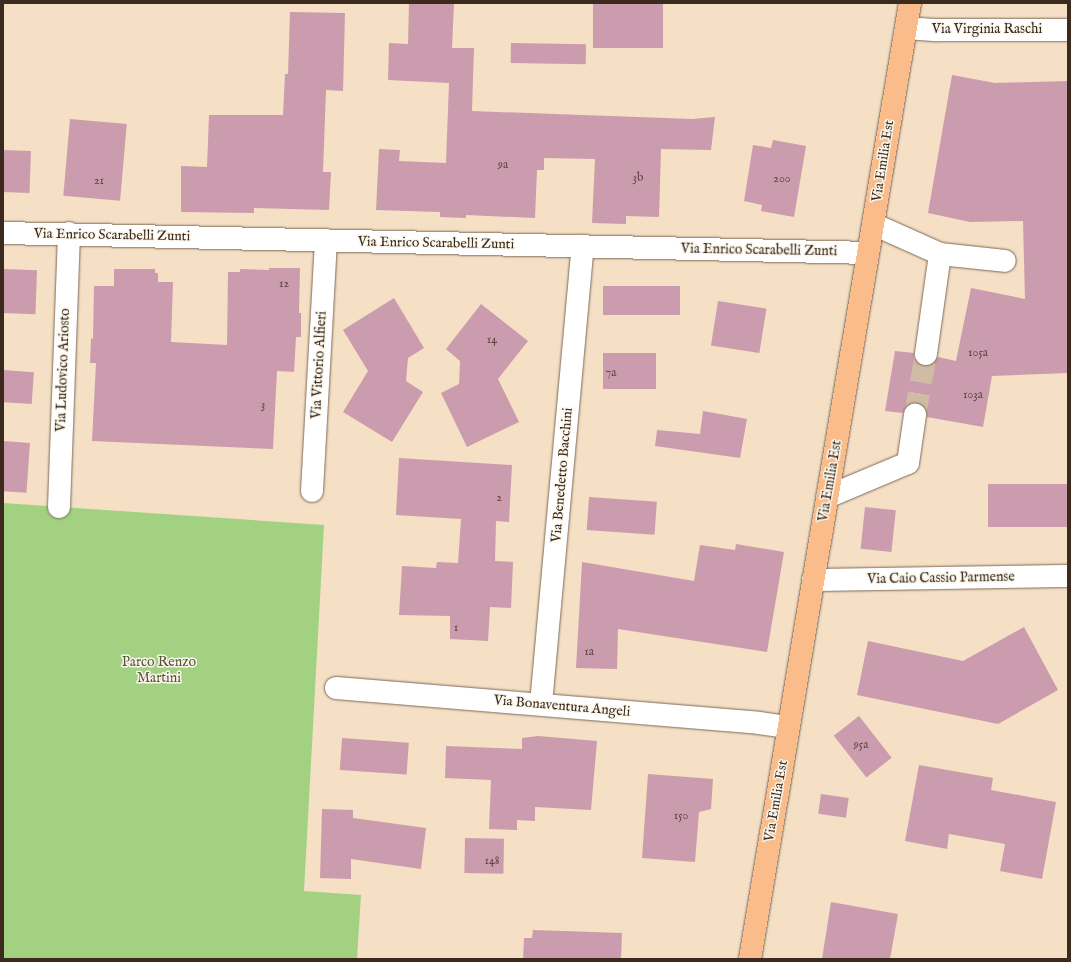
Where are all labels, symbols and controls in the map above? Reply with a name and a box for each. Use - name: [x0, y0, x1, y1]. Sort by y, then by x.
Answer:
- street label: Via Virginia Raschi: [932, 21, 1042, 37]
- street label: Via Emilia Est: [868, 119, 898, 203]
- house number: 9a: [498, 158, 508, 172]
- house number: 3b: [633, 171, 643, 185]
- house number: 200: [773, 172, 791, 186]
- house number: 21: [94, 174, 104, 188]
- street label: Via Enrico Scarabelli Zunti: [34, 225, 190, 245]
- street label: Via Enrico Scarabelli Zunti: [358, 233, 514, 253]
- street label: Via Enrico Scarabelli Zunti: [681, 240, 837, 260]
- house number: 12: [279, 277, 289, 291]
- street label: Via Ludovico Ariosto: [52, 308, 74, 432]
- street label: Via Vittorio Alfieri: [308, 311, 330, 419]
- house number: 14: [487, 333, 497, 347]
- house number: 105a: [968, 346, 988, 360]
- house number: 7a: [606, 366, 616, 380]
- house number: 103a: [963, 388, 983, 402]
- house number: 3: [261, 398, 265, 412]
- street label: Via Benedetto Bacchini: [548, 407, 576, 543]
- street label: Via Emilia Est: [815, 439, 845, 523]
- house number: 2: [496, 491, 502, 505]
- street label: Via Caio Cassio Parmense: [867, 568, 1015, 588]
- house number: 1: [454, 621, 458, 635]
- house number: 1a: [584, 645, 594, 659]
- park label: Parco Renzo Martini: [122, 654, 196, 686]
- street label: Via Bonaventura Angeli: [493, 692, 631, 720]
- house number: 95a: [854, 738, 868, 752]
- street label: Via Emilia Est: [761, 759, 791, 843]
- house number: 150: [674, 809, 688, 823]
- house number: 148: [484, 854, 500, 868]

